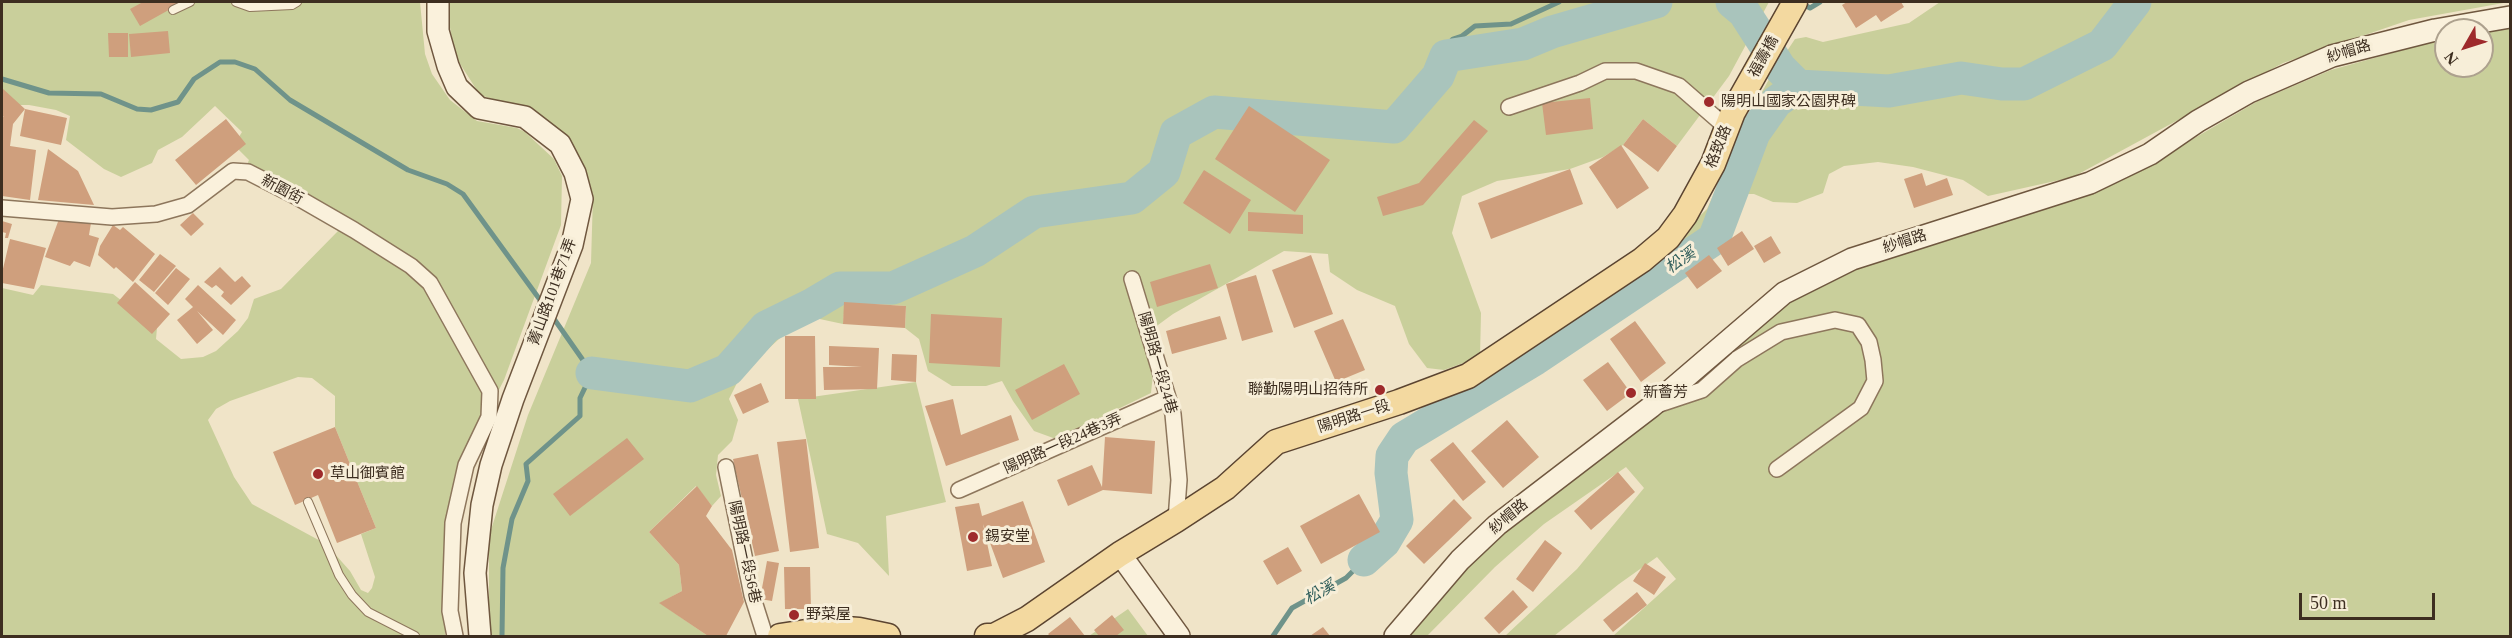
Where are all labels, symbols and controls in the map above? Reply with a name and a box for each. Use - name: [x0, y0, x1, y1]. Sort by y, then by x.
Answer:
- north arrow: [2434, 18, 2494, 78]
- street label: 福壽橋: [1745, 33, 1783, 81]
- street label: 紗帽路: [2325, 37, 2373, 67]
- text: N: [2441, 49, 2461, 68]
- place label: 陽明山國家公園界碑: [1721, 93, 1856, 111]
- marker: 陽明山國家公園界碑: [1702, 95, 1716, 109]
- street label: 格致路: [1702, 123, 1736, 171]
- street label: 新園街: [258, 171, 306, 209]
- street label: 紗帽路: [1881, 226, 1929, 258]
- street label: 菁山路101巷71弄: [525, 236, 581, 348]
- water label: 松溪: [1662, 244, 1700, 278]
- street label: 陽明路一段24巷: [1134, 310, 1180, 416]
- place label: 聯勤陽明山招待所: [1248, 381, 1368, 399]
- marker: 聯勤陽明山招待所: [1373, 383, 1387, 397]
- place label: 新薈芳: [1643, 384, 1688, 402]
- marker: 新薈芳: [1624, 386, 1638, 400]
- street label: 陽明路一段: [1316, 397, 1392, 437]
- street label: 陽明路一段24巷3弄: [1001, 410, 1125, 478]
- place label: 草山御賓館: [330, 465, 405, 483]
- marker: 草山御賓館: [311, 467, 325, 481]
- street label: 紗帽路: [1486, 496, 1532, 538]
- street label: 陽明路一段56巷: [724, 499, 764, 605]
- place label: 錫安堂: [985, 528, 1030, 546]
- marker: 錫安堂: [966, 530, 980, 544]
- water label: 松溪: [1301, 577, 1339, 609]
- scale bar: [2302, 581, 2438, 619]
- text: 50 m: [2310, 593, 2347, 613]
- place label: 野菜屋: [806, 606, 851, 624]
- marker: 野菜屋: [787, 608, 801, 622]

